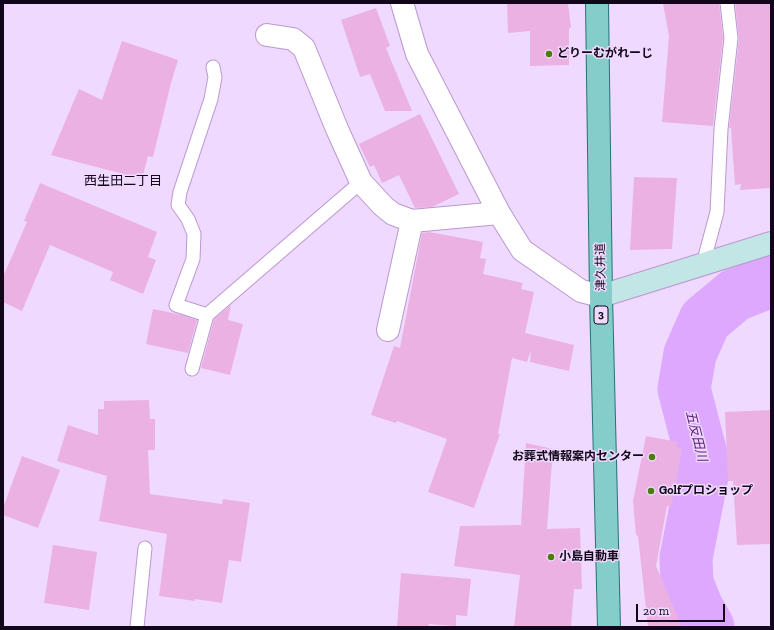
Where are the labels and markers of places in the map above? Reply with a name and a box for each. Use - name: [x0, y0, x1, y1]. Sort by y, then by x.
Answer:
- place label: どりーむがれーじ: [557, 47, 653, 61]
- marker: どりーむがれーじ: [544, 49, 554, 59]
- place label: お葬式情報案内センター: [512, 450, 644, 464]
- marker: お葬式情報案内センター: [647, 452, 657, 462]
- place label: Golfプロショップ: [659, 484, 753, 498]
- marker: Golfプロショップ: [646, 486, 656, 496]
- place label: 小島自動車: [559, 550, 619, 564]
- marker: 小島自動車: [546, 552, 556, 562]

